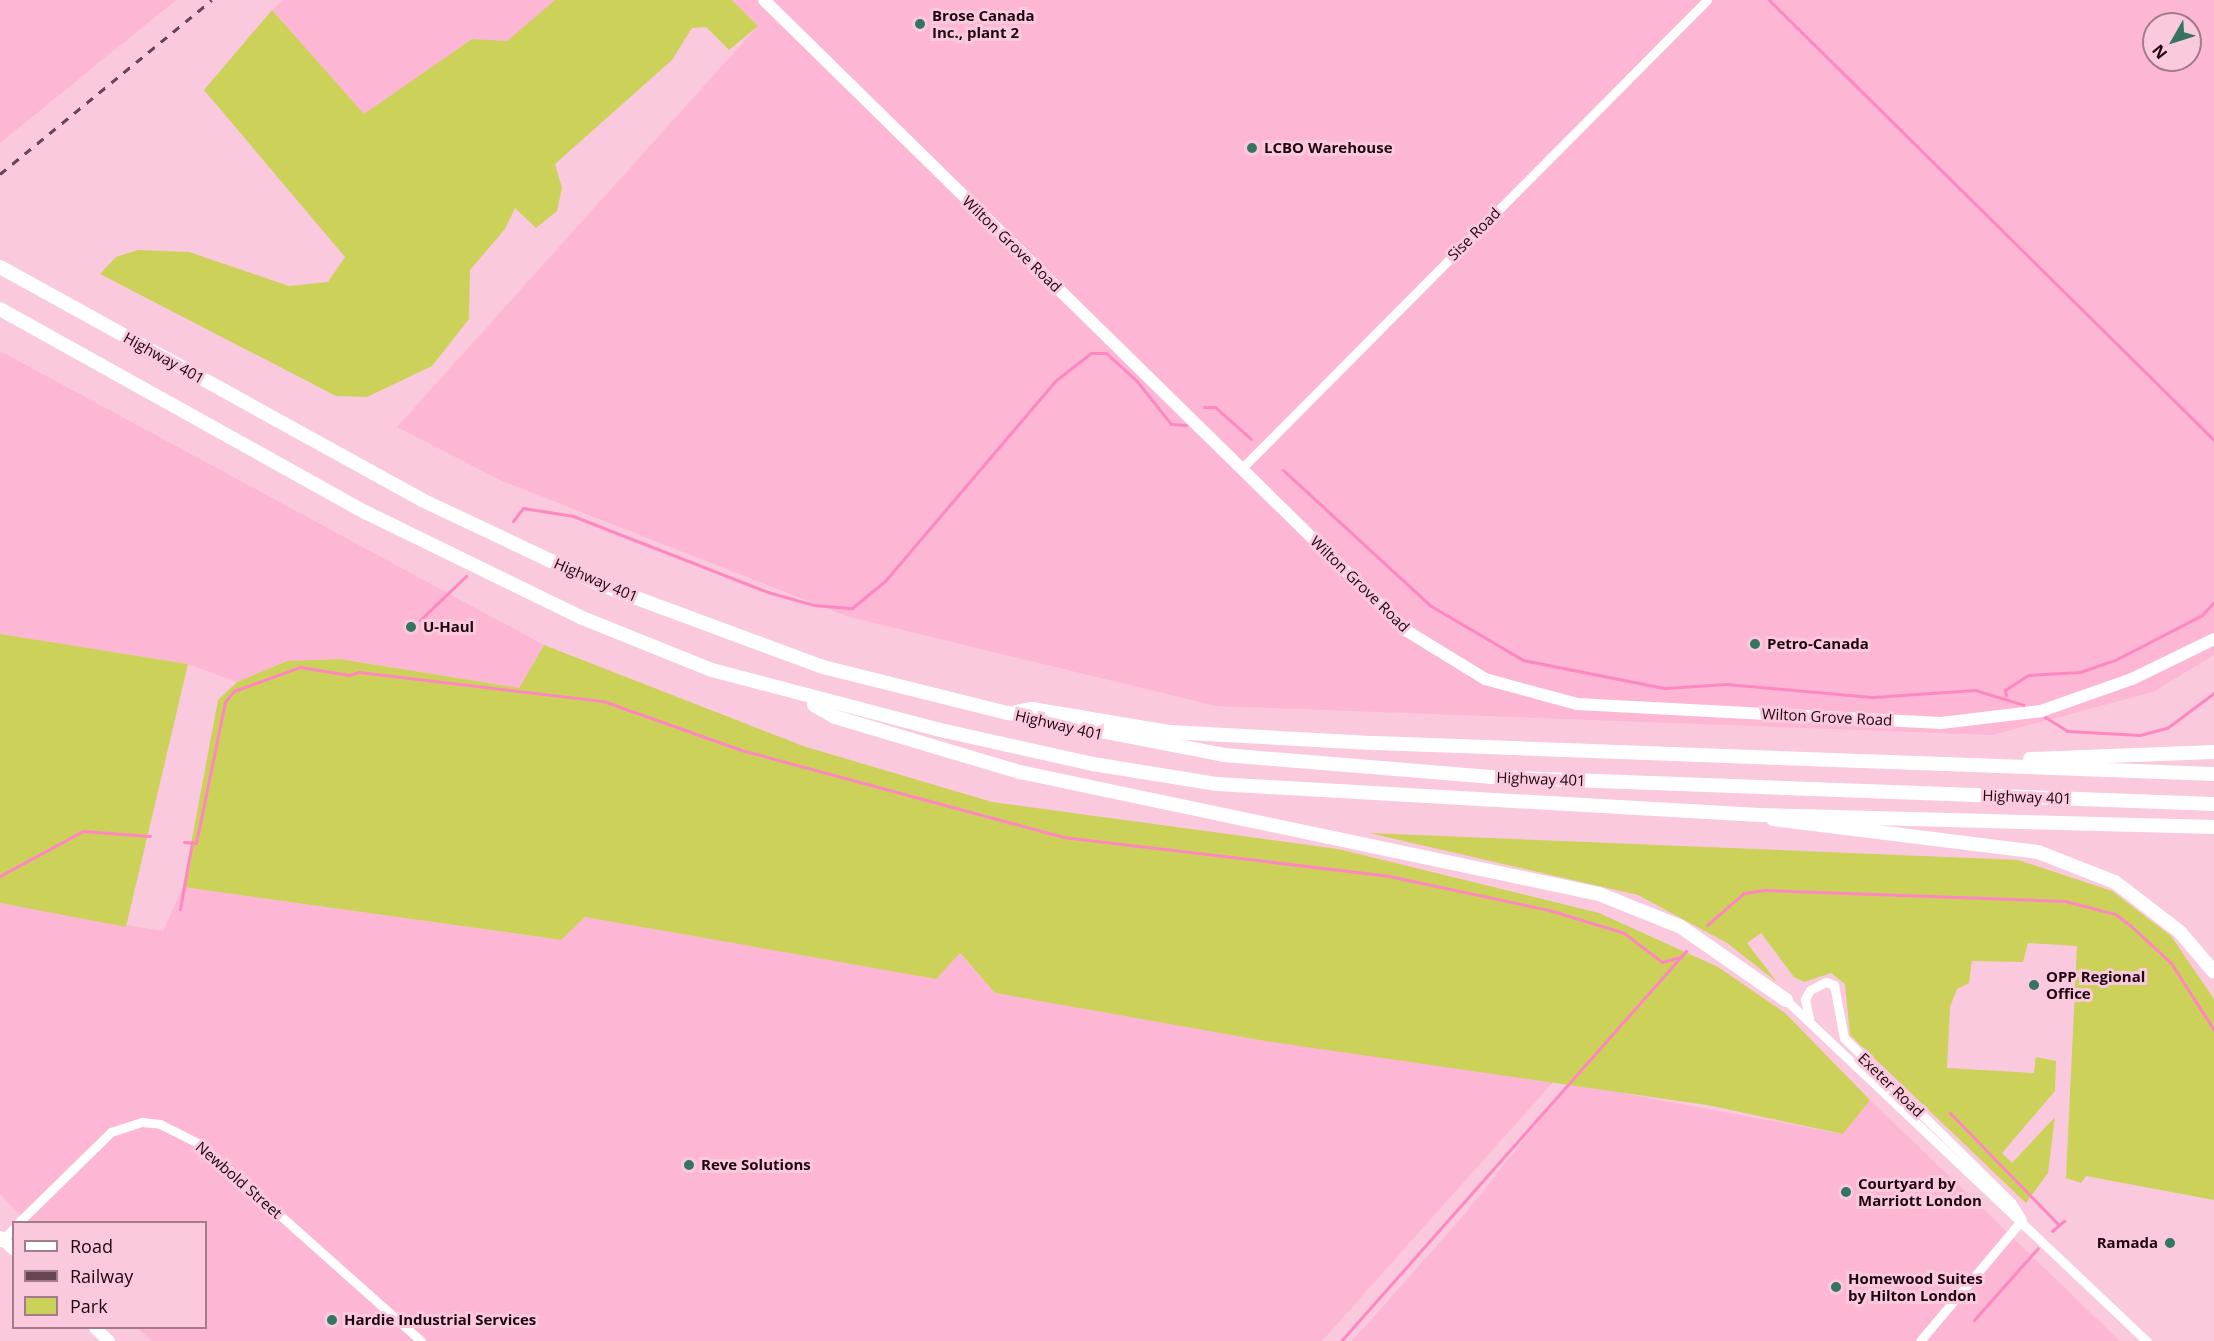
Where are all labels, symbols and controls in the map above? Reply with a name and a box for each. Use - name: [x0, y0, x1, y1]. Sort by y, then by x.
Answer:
- place label: Brose Canada Inc., plant 2: [932, 6, 1034, 41]
- north arrow: [2142, 12, 2202, 72]
- marker: Brose Canada Inc., plant 2: [913, 17, 927, 31]
- text: N: [2147, 40, 2172, 64]
- place label: LCBO Warehouse: [1264, 139, 1393, 157]
- marker: LCBO Warehouse: [1245, 141, 1259, 155]
- street label: Wilton Grove Road: [959, 192, 1065, 296]
- street label: Sise Road: [1444, 204, 1504, 264]
- street label: Highway 401: [121, 328, 207, 388]
- street label: Wilton Grove Road: [1307, 532, 1413, 636]
- street label: Highway 401: [551, 554, 641, 606]
- place label: U-Haul: [423, 618, 474, 636]
- marker: U-Haul: [404, 620, 418, 634]
- place label: Petro-Canada: [1767, 635, 1869, 653]
- marker: Petro-Canada: [1748, 637, 1762, 651]
- street label: Wilton Grove Road: [1761, 705, 1893, 729]
- street label: Highway 401: [1013, 706, 1105, 744]
- street label: Highway 401: [1496, 768, 1586, 790]
- street label: Highway 401: [1982, 786, 2072, 808]
- place label: OPP Regional Office: [2046, 967, 2145, 1002]
- marker: OPP Regional Office: [2027, 978, 2041, 992]
- street label: Exeter Road: [1854, 1049, 1928, 1121]
- street label: Newbold Street: [192, 1138, 286, 1222]
- place label: Reve Solutions: [701, 1156, 811, 1174]
- marker: Reve Solutions: [682, 1158, 696, 1172]
- place label: Courtyard by Marriott London: [1858, 1174, 1982, 1209]
- marker: Courtyard by Marriott London: [1839, 1185, 1853, 1199]
- legend: [12, 1221, 207, 1329]
- text: Road: [70, 1234, 113, 1258]
- place label: Ramada: [2097, 1234, 2158, 1252]
- marker: Ramada: [2163, 1236, 2177, 1250]
- text: Railway: [70, 1264, 133, 1288]
- place label: Homewood Suites by Hilton London: [1848, 1269, 1983, 1304]
- marker: Homewood Suites by Hilton London: [1829, 1280, 1843, 1294]
- text: Park: [70, 1294, 108, 1318]
- place label: Hardie Industrial Services: [344, 1311, 536, 1329]
- marker: Hardie Industrial Services: [325, 1313, 339, 1327]

